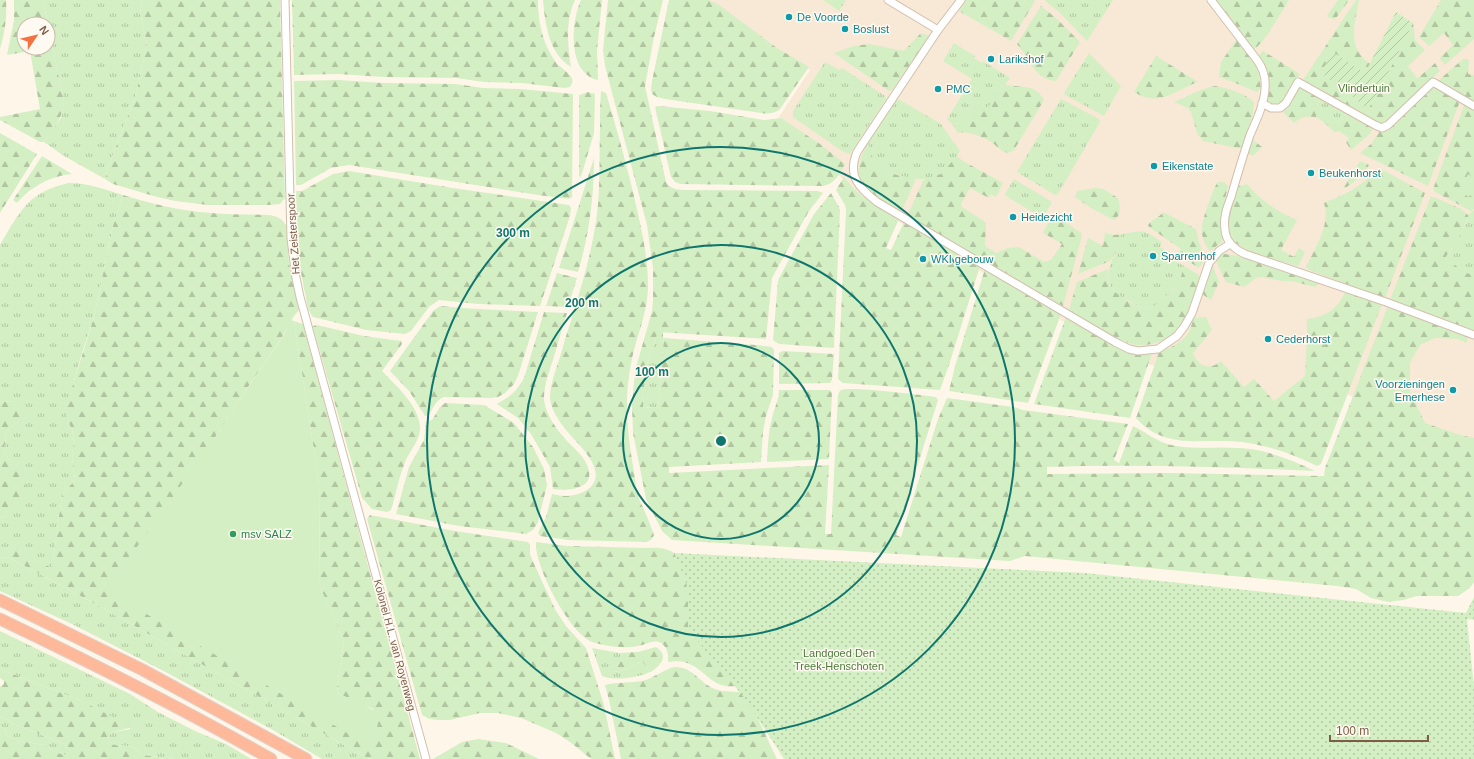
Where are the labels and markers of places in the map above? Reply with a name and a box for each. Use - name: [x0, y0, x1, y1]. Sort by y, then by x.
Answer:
- place label: De Voorde: [797, 11, 849, 23]
- marker: De Voorde: [784, 12, 794, 22]
- place label: Boslust: [853, 23, 889, 35]
- marker: Boslust: [840, 24, 850, 34]
- place label: Larikshof: [999, 53, 1045, 65]
- marker: Larikshof: [986, 54, 996, 64]
- place label: PMC: [946, 83, 971, 95]
- marker: PMC: [933, 84, 943, 94]
- place label: Eikenstate: [1162, 160, 1213, 172]
- marker: Eikenstate: [1149, 161, 1159, 171]
- place label: Beukenhorst: [1319, 167, 1381, 179]
- marker: Beukenhorst: [1306, 168, 1316, 178]
- place label: Heidezicht: [1021, 211, 1072, 223]
- marker: Heidezicht: [1008, 212, 1018, 222]
- place label: Sparrenhof: [1161, 250, 1216, 262]
- marker: Sparrenhof: [1148, 251, 1158, 261]
- place label: WKI gebouw: [931, 253, 993, 265]
- marker: WKI gebouw: [918, 254, 928, 264]
- place label: Cederhorst: [1276, 333, 1330, 345]
- marker: Cederhorst: [1263, 334, 1273, 344]
- place label: Voorzieningen Emerhese: [1375, 378, 1445, 403]
- marker: Voorzieningen Emerhese: [1448, 385, 1458, 395]
- centre of rings: [714, 434, 728, 448]
- place label: msv SALZ: [241, 528, 292, 540]
- marker: msv SALZ: [228, 529, 238, 539]

